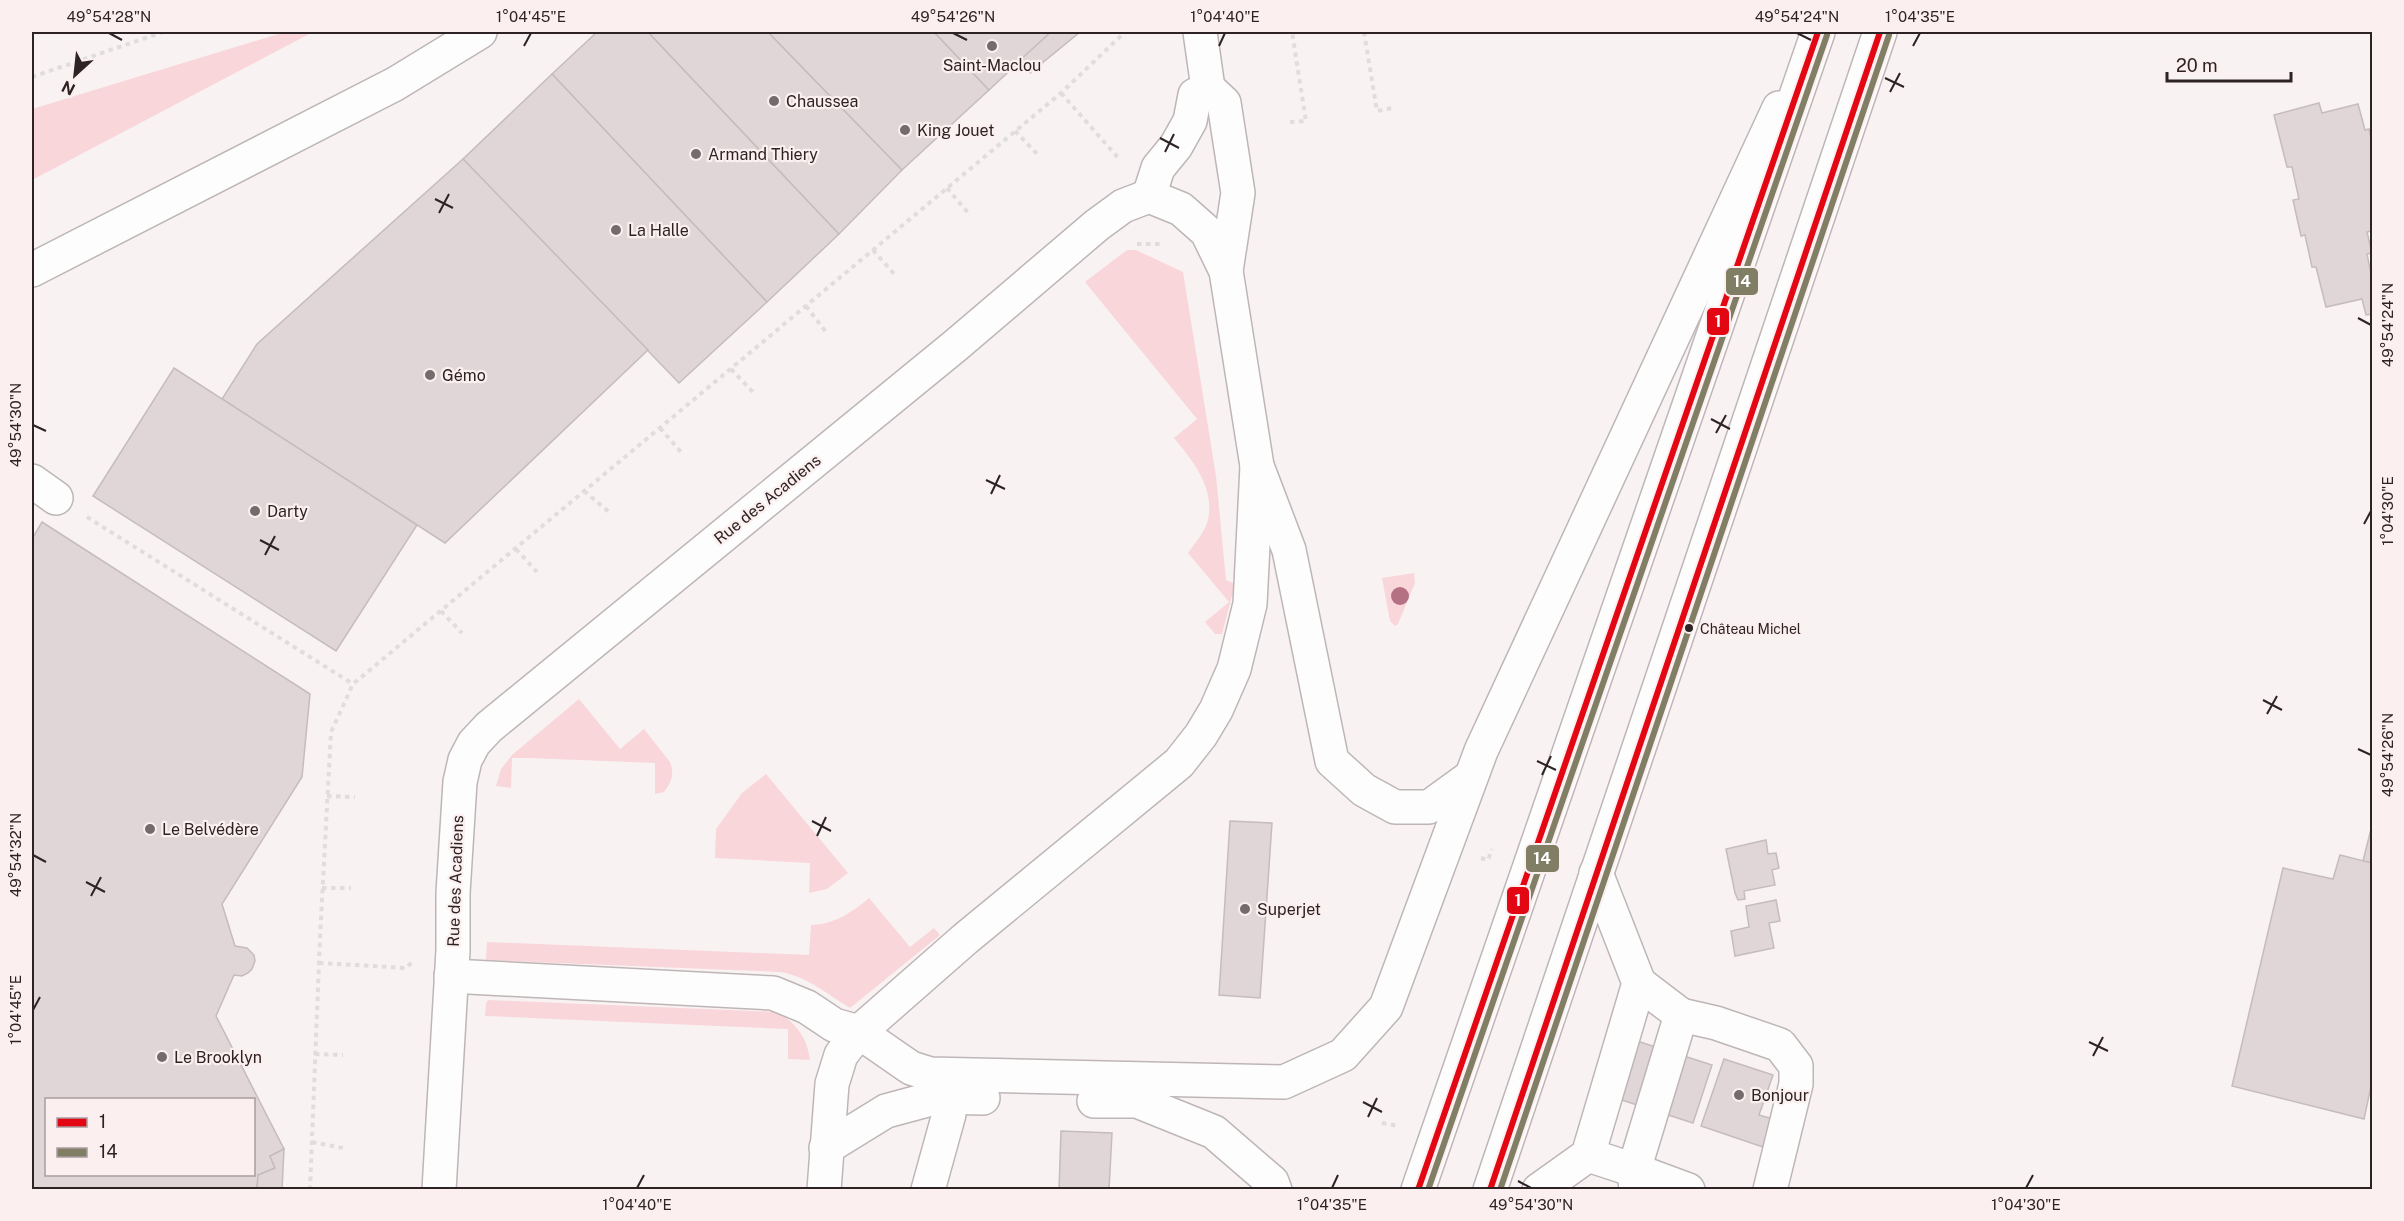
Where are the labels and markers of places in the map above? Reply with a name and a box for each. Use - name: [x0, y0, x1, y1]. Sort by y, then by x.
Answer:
- marker: Saint-Maclou: [985, 39, 999, 53]
- place label: Saint-Maclou: [943, 56, 1041, 75]
- place label: Chaussea: [786, 92, 858, 111]
- marker: Chaussea: [767, 94, 781, 108]
- place label: King Jouet: [917, 121, 995, 140]
- marker: King Jouet: [898, 123, 912, 137]
- place label: Armand Thiery: [708, 145, 818, 164]
- marker: Armand Thiery: [689, 147, 703, 161]
- place label: La Halle: [628, 221, 689, 240]
- marker: La Halle: [609, 223, 623, 237]
- place label: Gémo: [442, 366, 486, 385]
- marker: Gémo: [423, 368, 437, 382]
- place label: Darty: [267, 502, 308, 521]
- marker: Darty: [248, 504, 262, 518]
- place label: Château Michel: [1700, 621, 1801, 637]
- marker: Château Michel: [1683, 622, 1695, 634]
- place label: Le Belvédère: [162, 820, 259, 839]
- marker: Le Belvédère: [143, 822, 157, 836]
- place label: Superjet: [1257, 900, 1321, 919]
- marker: Superjet: [1238, 902, 1252, 916]
- place label: Le Brooklyn: [174, 1048, 262, 1067]
- marker: Le Brooklyn: [155, 1050, 169, 1064]
- place label: Bonjour: [1751, 1086, 1809, 1105]
- marker: Bonjour: [1732, 1088, 1746, 1102]

